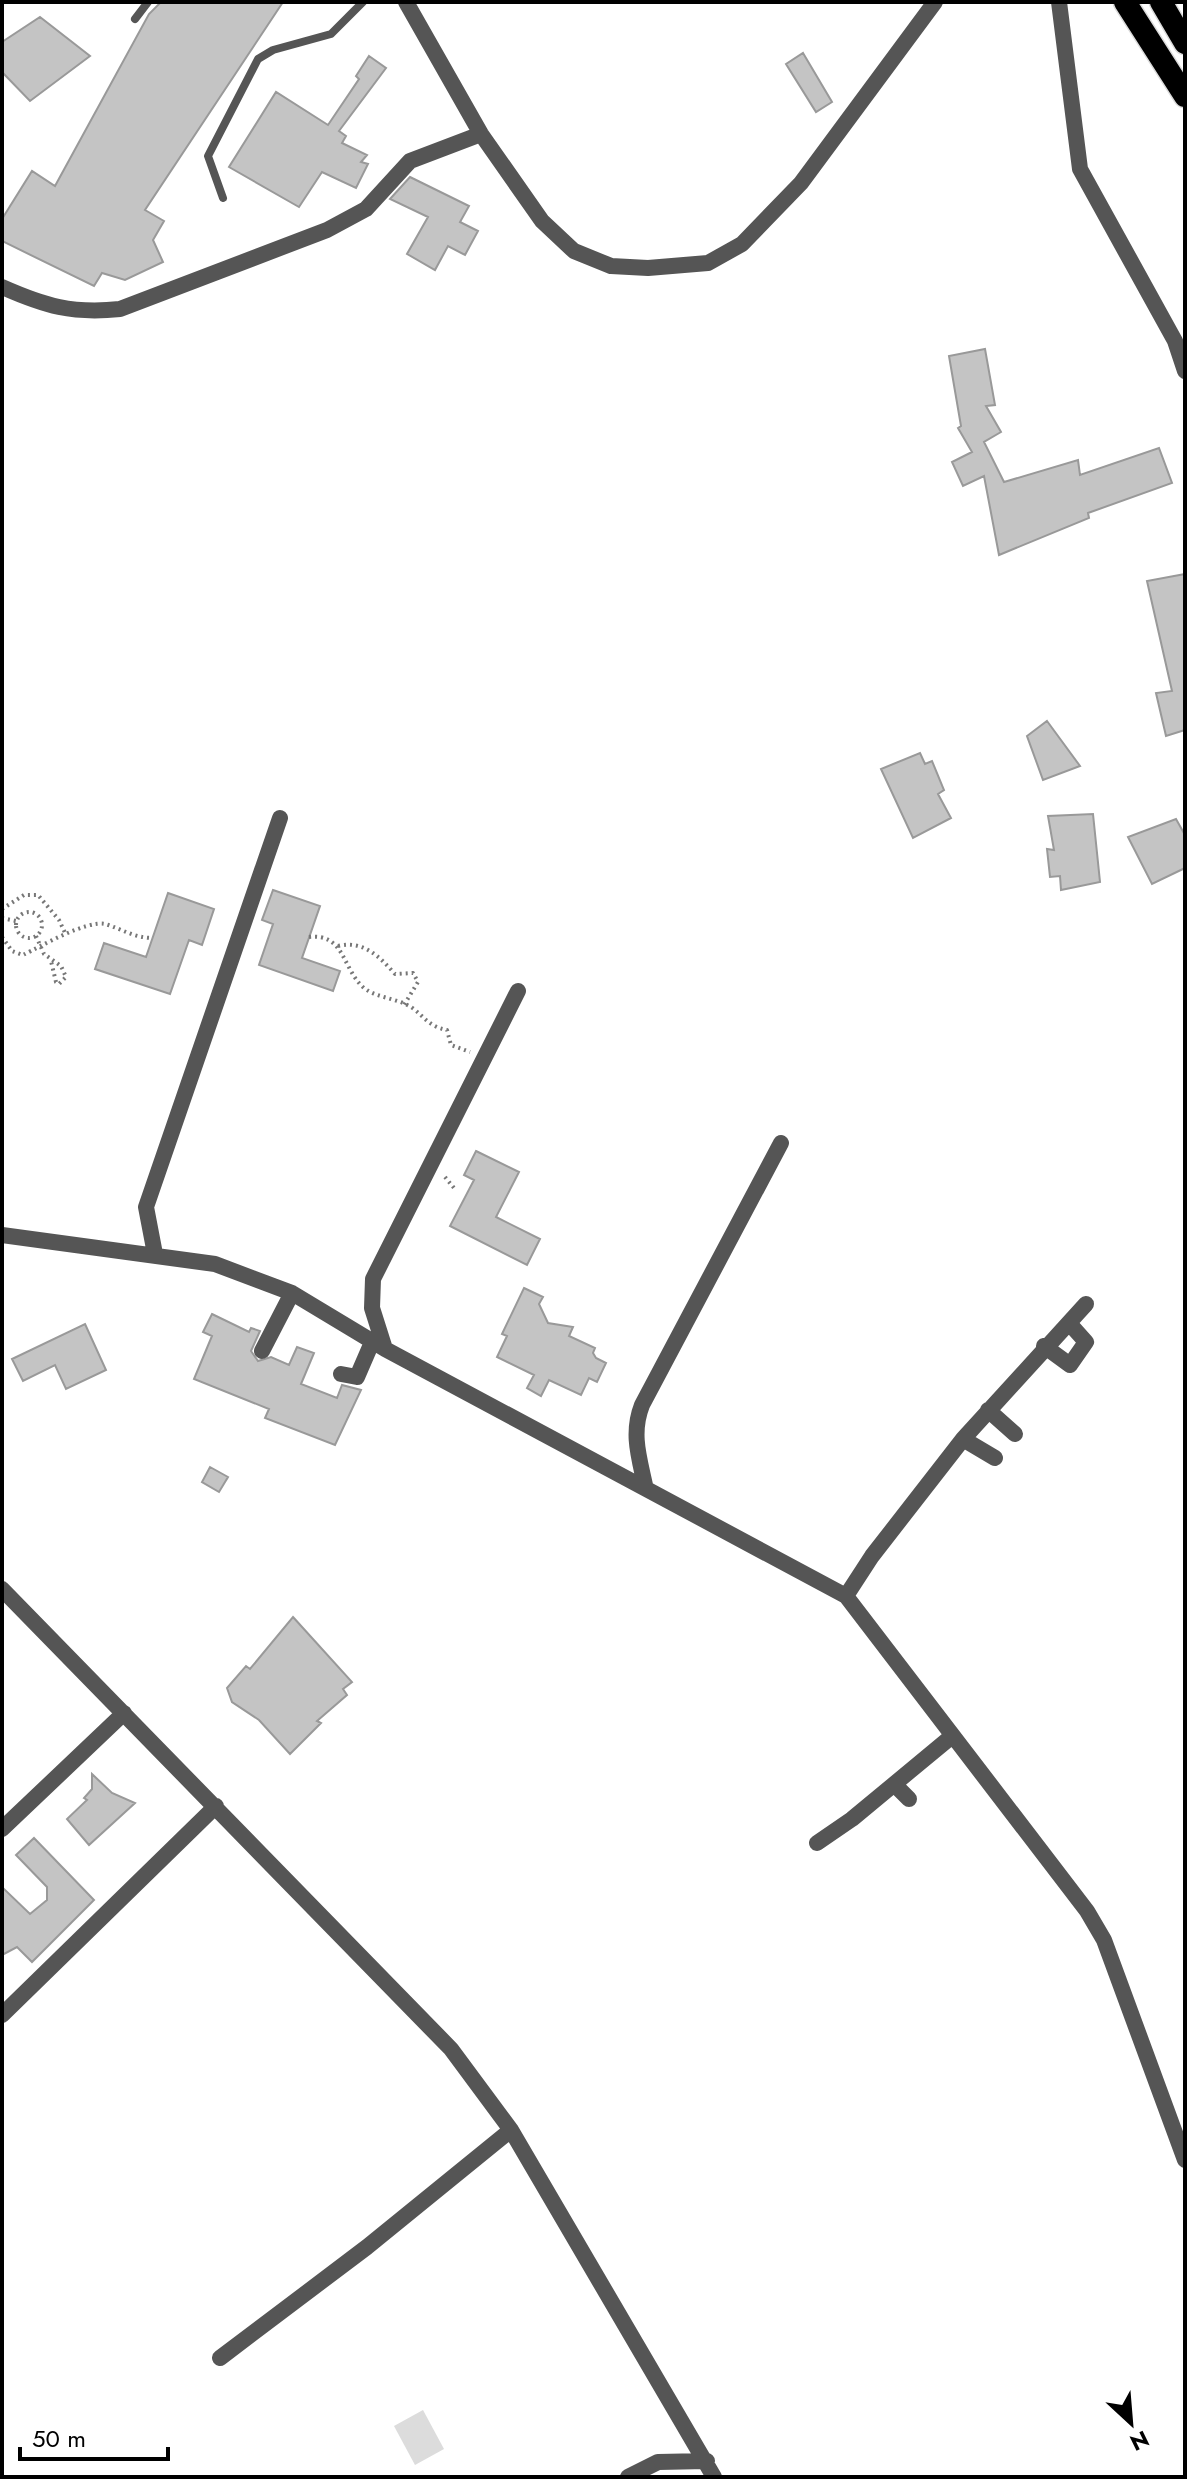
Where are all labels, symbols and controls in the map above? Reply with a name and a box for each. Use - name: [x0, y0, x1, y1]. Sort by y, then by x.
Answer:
- north arrow: [1091, 2383, 1171, 2463]
- scale bar: [20, 2411, 168, 2461]
- text: 50 m: [32, 2421, 86, 2456]
- text: N: [1125, 2423, 1155, 2459]

